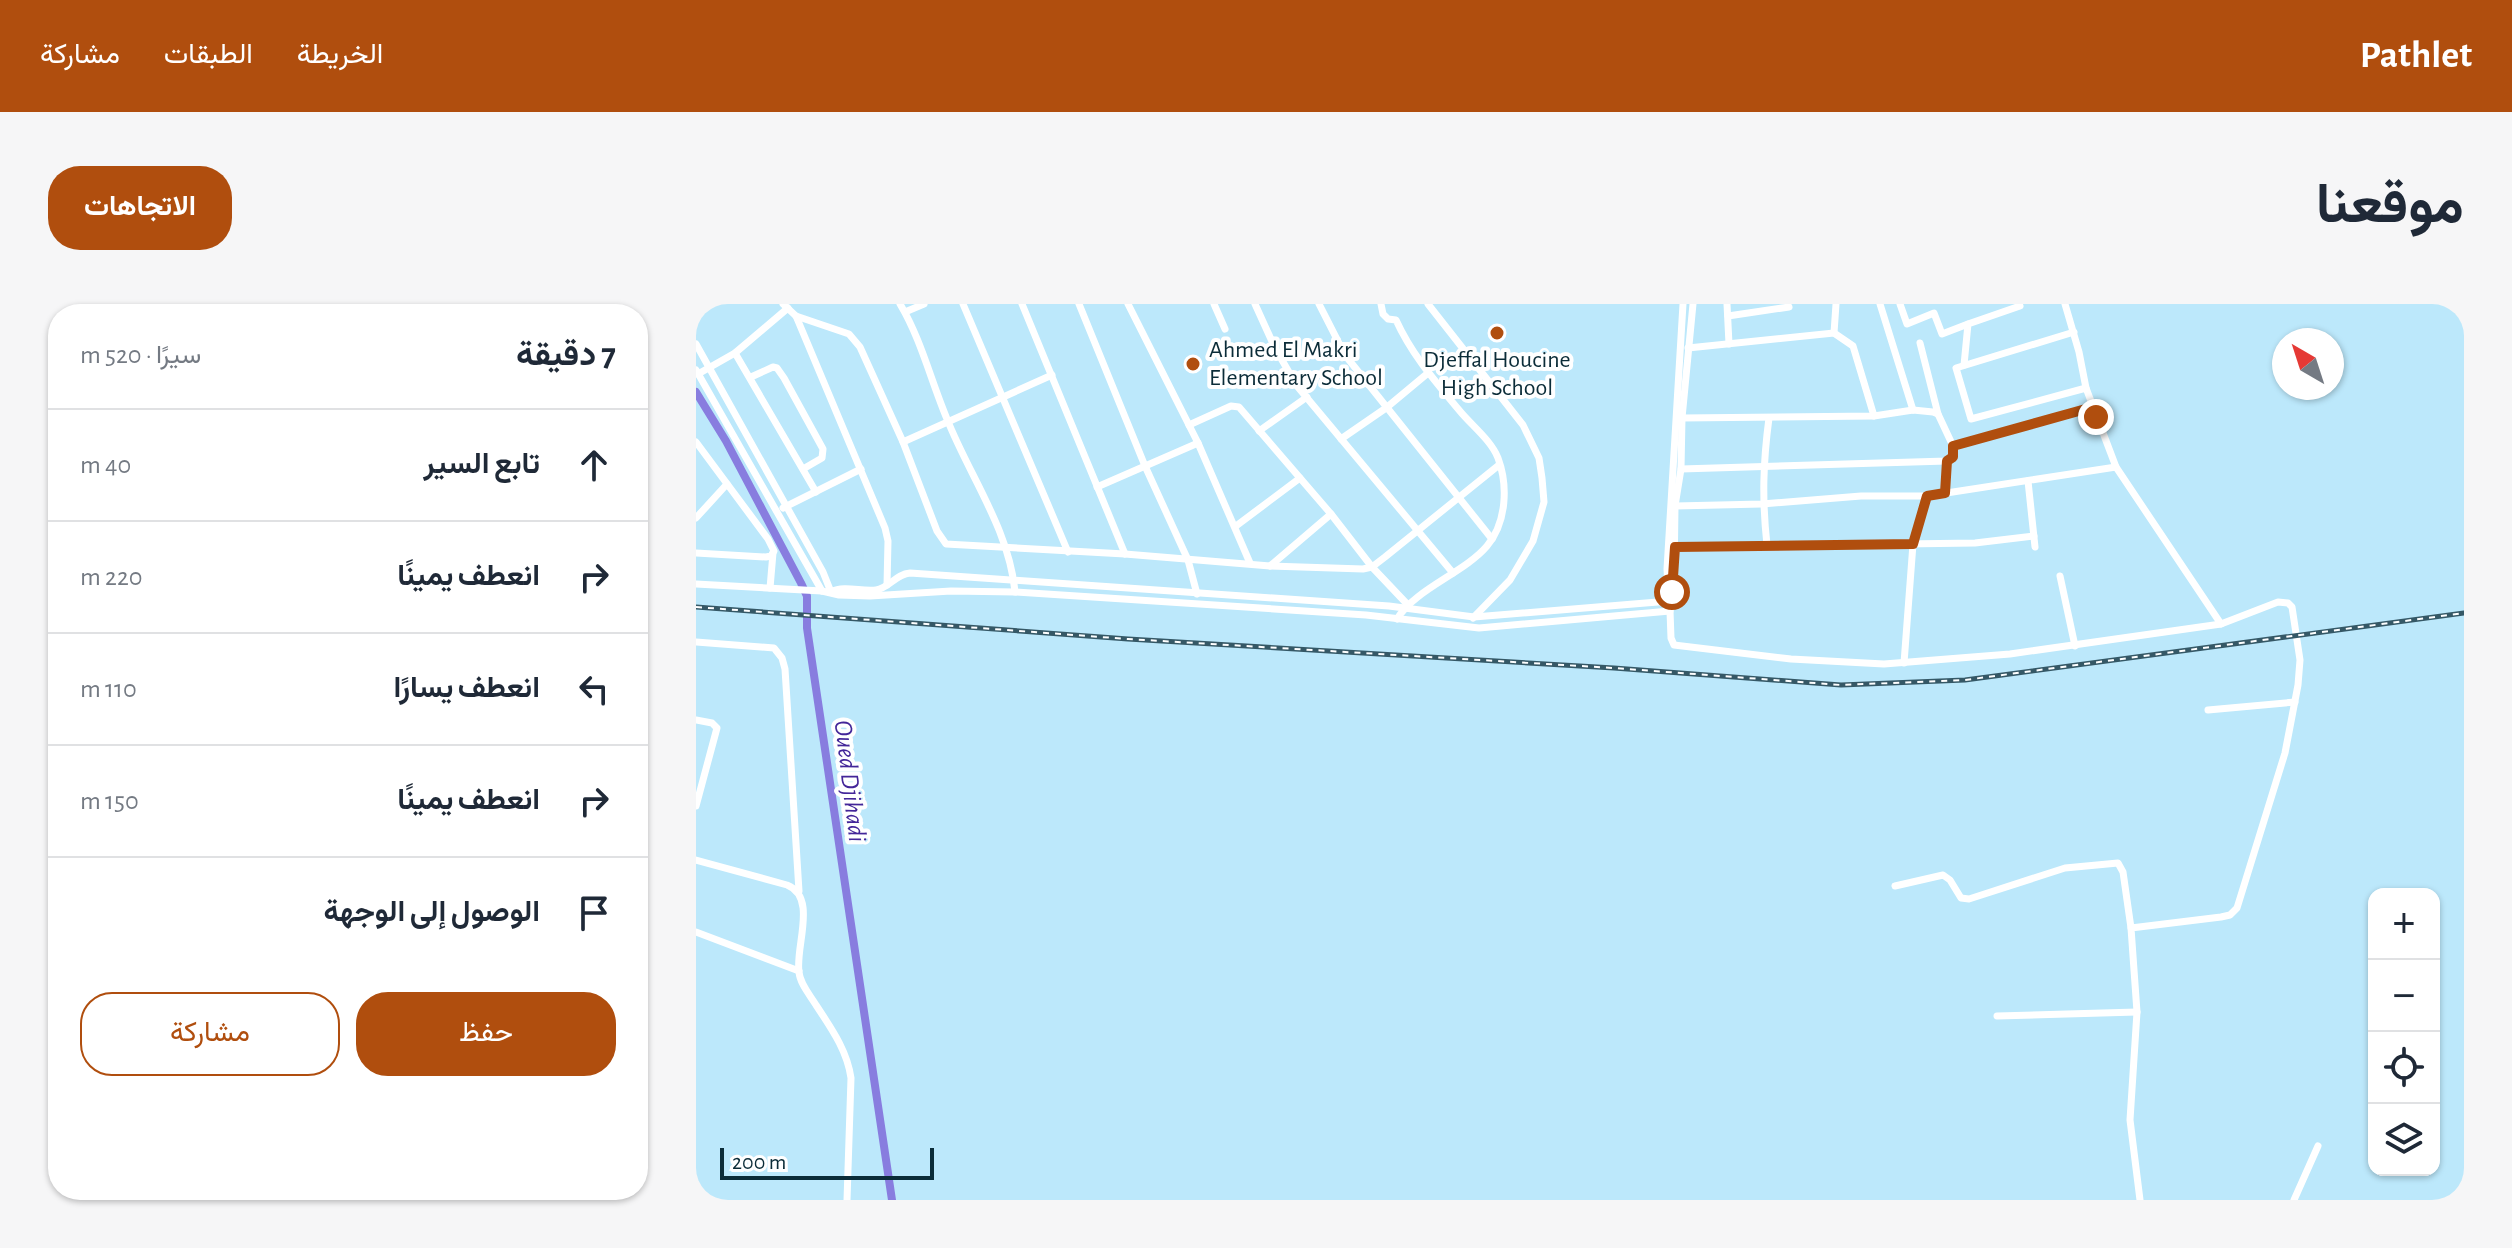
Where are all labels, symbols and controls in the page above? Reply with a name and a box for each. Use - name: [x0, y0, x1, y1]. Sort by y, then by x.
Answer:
- text: Pathlet: [2360, 37, 2472, 75]
- text: مشاركة: [40, 41, 120, 69]
- text: الطبقات: [164, 41, 253, 69]
- text: الخريطة: [297, 41, 383, 69]
- button: الاتجاهات: [48, 166, 232, 250]
- text: موقعنا: [2316, 177, 2464, 233]
- marker: Djeffal Houcine High School: [1488, 324, 1506, 342]
- north arrow: [2272, 328, 2344, 400]
- text: 7 دقيقة: [516, 338, 616, 372]
- place label: Ahmed El Makri Elementary School: [1209, 338, 1383, 390]
- text: سيرًا · 520 m: [80, 342, 201, 368]
- place label: Djeffal Houcine High School: [1423, 348, 1571, 400]
- marker: Ahmed El Makri Elementary School: [1184, 355, 1202, 373]
- route end: [2078, 399, 2114, 435]
- icon: ahead: [572, 443, 616, 487]
- text: تابع السير: [424, 449, 540, 479]
- text: 40 m: [80, 452, 131, 478]
- icon: right: [572, 555, 616, 599]
- text: انعطف يمينًا: [397, 561, 540, 591]
- text: 220 m: [80, 564, 143, 590]
- route start: [1654, 574, 1690, 610]
- icon: left: [572, 667, 616, 711]
- text: انعطف يسارًا: [393, 673, 540, 703]
- text: 110 m: [80, 676, 137, 702]
- water label: Oued Djihadi: [830, 719, 870, 844]
- icon: right: [572, 779, 616, 823]
- text: انعطف يمينًا: [397, 785, 540, 815]
- text: 150 m: [80, 788, 139, 814]
- map controls: [2368, 888, 2440, 1176]
- button: +: [2368, 888, 2440, 960]
- icon: arrive: [572, 891, 616, 935]
- text: الوصول إلى الوجهة: [324, 897, 540, 927]
- button: −: [2368, 960, 2440, 1032]
- button: مشاركة: [80, 992, 340, 1076]
- button: حفظ: [356, 992, 616, 1076]
- button: locate: [2368, 1032, 2440, 1104]
- button: layers: [2368, 1104, 2440, 1176]
- scale bar: [720, 1144, 934, 1180]
- text: 200 m: [732, 1151, 786, 1173]

